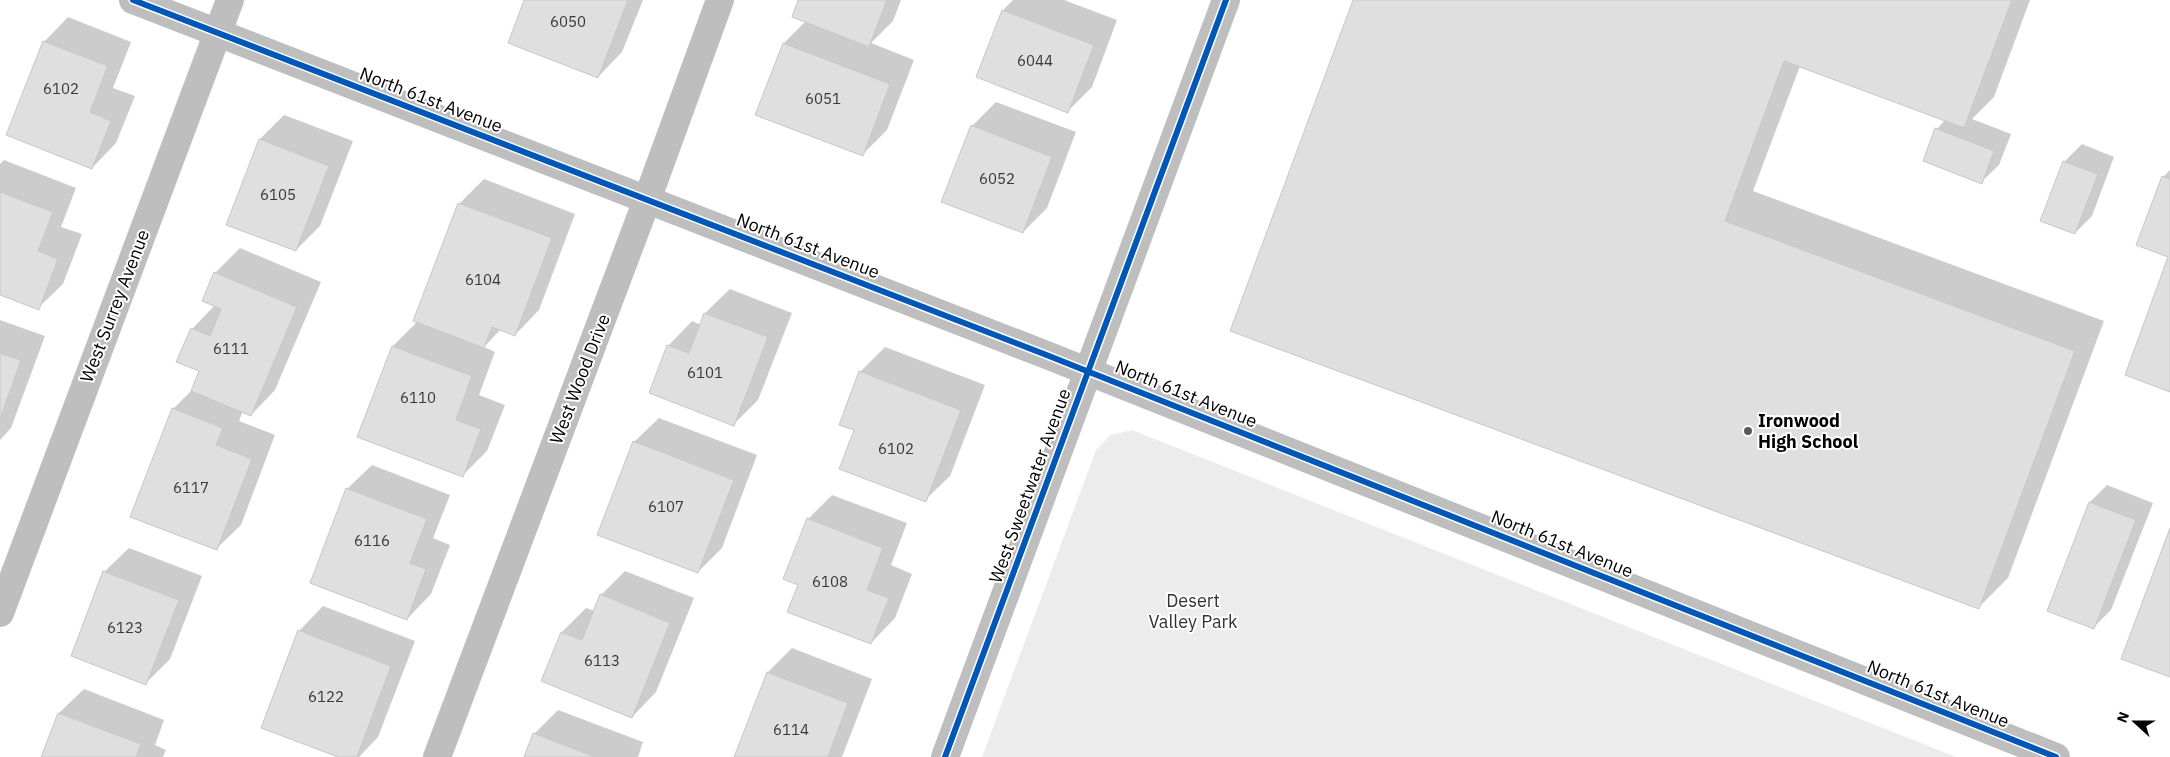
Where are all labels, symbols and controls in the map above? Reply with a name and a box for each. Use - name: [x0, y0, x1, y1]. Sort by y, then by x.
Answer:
- house number: 6050: [550, 12, 586, 31]
- house number: 6044: [1017, 51, 1053, 70]
- street label: North 61st Avenue: [356, 62, 506, 137]
- house number: 6102: [43, 79, 79, 98]
- house number: 6051: [805, 89, 841, 108]
- house number: 6052: [979, 169, 1015, 188]
- house number: 6105: [260, 185, 296, 204]
- street label: North 61st Avenue: [733, 208, 883, 283]
- street label: West Surrey Avenue: [75, 226, 154, 385]
- house number: 6104: [465, 270, 501, 289]
- street label: West Wood Drive: [544, 311, 615, 447]
- house number: 6111: [213, 339, 249, 358]
- street label: North 61st Avenue: [1112, 355, 1261, 433]
- house number: 6101: [687, 363, 723, 382]
- street label: West Sweetwater Avenue: [984, 385, 1076, 586]
- house number: 6110: [400, 388, 436, 407]
- place label: Ironwood High School: [1758, 409, 1859, 453]
- marker: Ironwood High School: [1742, 425, 1754, 437]
- house number: 6102: [878, 439, 914, 458]
- house number: 6117: [173, 478, 209, 497]
- house number: 6107: [648, 497, 684, 516]
- street label: North 61st Avenue: [1488, 505, 1637, 583]
- house number: 6116: [354, 531, 390, 550]
- house number: 6108: [812, 572, 848, 591]
- park label: Desert Valley Park: [1148, 589, 1238, 633]
- house number: 6123: [107, 618, 143, 637]
- house number: 6113: [584, 651, 620, 670]
- street label: North 61st Avenue: [1864, 655, 2013, 733]
- house number: 6122: [308, 687, 344, 706]
- north arrow: [2110, 697, 2160, 747]
- text: N: [2113, 709, 2133, 725]
- house number: 6114: [773, 720, 809, 739]

